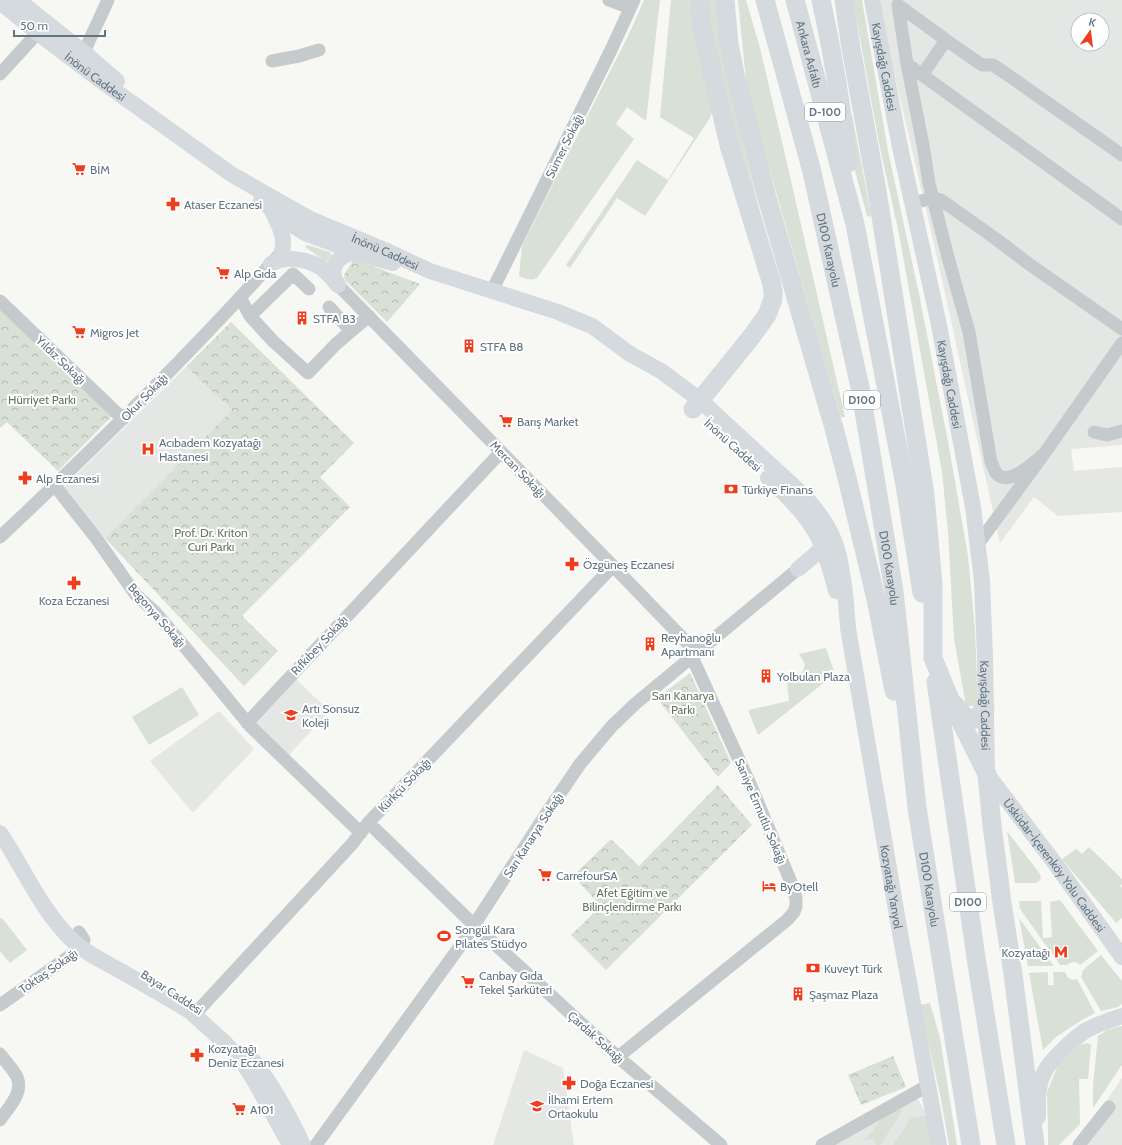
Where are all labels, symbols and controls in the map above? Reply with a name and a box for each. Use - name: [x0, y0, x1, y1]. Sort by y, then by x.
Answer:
- scale bar: [14, 12, 105, 38]
- north arrow: [1070, 12, 1110, 52]
- text: K: [1087, 15, 1098, 30]
- text: 50 m: [20, 18, 48, 33]
- street label: Ankara Asfaltı: [793, 19, 826, 89]
- street label: Kayışdağı Caddesi: [869, 21, 900, 112]
- street label: İnönü Caddesi: [62, 49, 129, 104]
- road number: D-100: [805, 103, 845, 121]
- street label: Sümer Sokağı: [542, 111, 586, 181]
- supermarket icon: BİM: [71, 161, 87, 177]
- place label: BİM: [90, 162, 110, 177]
- pharmacy icon: Ataser Eczanesi: [165, 196, 181, 212]
- place label: Ataser Eczanesi: [184, 197, 262, 212]
- street label: D100 Karayolu: [814, 211, 845, 288]
- street label: İnönü Caddesi: [349, 230, 422, 272]
- supermarket icon: Alp Gıda: [215, 265, 231, 281]
- place label: Alp Gıda: [234, 266, 277, 281]
- building icon: STFA B3: [294, 310, 310, 326]
- place label: STFA B3: [313, 311, 356, 326]
- supermarket icon: Migros Jet: [71, 324, 87, 340]
- place label: Migros Jet: [90, 325, 139, 340]
- street label: Yıldız Sokağı: [32, 332, 89, 387]
- building icon: STFA B8: [461, 338, 477, 354]
- place label: STFA B8: [480, 339, 524, 354]
- street label: Kayışdağı Caddesi: [934, 339, 966, 430]
- street label: Okur Sokağı: [118, 370, 170, 424]
- road number: D100: [844, 391, 880, 409]
- park label: Hürriyet Parkı: [8, 392, 76, 407]
- supermarket icon: Barış Market: [498, 413, 514, 429]
- place label: Barış Market: [517, 414, 578, 429]
- street label: İnönü Caddesi: [701, 415, 765, 475]
- place label: Acıbadem Kozyatağı Hastanesi: [159, 435, 261, 464]
- street label: Mercan Sokağı: [487, 437, 549, 501]
- hospital icon: Acıbadem Kozyatağı Hastanesi: [140, 441, 156, 457]
- pharmacy icon: Alp Eczanesi: [17, 470, 33, 486]
- place label: Alp Eczanesi: [36, 471, 99, 486]
- bank icon: Türkiye Finans: [723, 481, 739, 497]
- place label: Türkiye Finans: [742, 482, 813, 497]
- park label: Prof. Dr. Kriton Curi Parkı: [174, 525, 248, 554]
- street label: D100 Karayolu: [877, 529, 903, 606]
- pharmacy icon: Özgüneş Eczanesi: [564, 556, 580, 572]
- place label: Özgüneş Eczanesi: [583, 557, 674, 572]
- pharmacy icon: Koza Eczanesi: [66, 575, 82, 591]
- street label: Begonya Sokağı: [125, 580, 189, 650]
- place label: Koza Eczanesi: [39, 593, 109, 608]
- street label: Rıfkıbey Sokağı: [287, 612, 351, 678]
- place label: Reyhanoğlu Apartmanı: [661, 630, 721, 659]
- building icon: Reyhanoğlu Apartmanı: [642, 636, 658, 652]
- street label: Kayışdağı Caddesi: [978, 660, 994, 750]
- building icon: Yolbulan Plaza: [758, 668, 774, 684]
- place label: Yolbulan Plaza: [776, 669, 850, 684]
- park label: Sarı Kanarya Parkı: [652, 688, 714, 717]
- place label: Artı Sonsuz Koleji: [302, 701, 360, 730]
- school or university icon: Artı Sonsuz Koleji: [283, 707, 299, 723]
- street label: Kürkçü Sokağı: [375, 755, 433, 815]
- street label: Saniye Ermutlu Sokağı: [732, 756, 790, 866]
- street label: Sarı Kanarya Sokağı: [500, 790, 566, 880]
- street label: Üsküdar-İçerenköy Yolu Caddesi: [1001, 795, 1109, 935]
- street label: Kozyatağı Yanyol: [878, 844, 907, 930]
- street label: D100 Karayolu: [917, 851, 943, 928]
- supermarket icon: CarrefourSA: [537, 867, 553, 883]
- place label: CarrefourSA: [556, 868, 618, 883]
- hotel icon: ByOtell: [761, 878, 777, 894]
- place label: ByOtell: [780, 879, 818, 894]
- park label: Afet Eğitim ve Bilinçlendirme Parkı: [582, 885, 682, 914]
- road number: D100: [950, 893, 986, 911]
- place label: Songül Kara Pilates Stüdyo: [455, 922, 527, 951]
- sports icon: Songül Kara Pilates Stüdyo: [436, 928, 452, 944]
- metro station icon: Kozyatağı: [1053, 944, 1069, 960]
- street label: Toktaş Sokağı: [16, 945, 80, 997]
- place label: Kozyatağı: [1002, 945, 1050, 960]
- bank icon: Kuveyt Türk: [805, 960, 821, 976]
- place label: Kuveyt Türk: [824, 961, 883, 976]
- street label: Bayar Caddesi: [138, 966, 206, 1018]
- place label: Canbay Gıda Tekel Şarküteri: [479, 968, 552, 997]
- supermarket icon: Canbay Gıda Tekel Şarküteri: [460, 974, 476, 990]
- building icon: Şaşmaz Plaza: [790, 986, 806, 1002]
- place label: Şaşmaz Plaza: [809, 987, 878, 1002]
- street label: Çardak Sokağı: [565, 1008, 627, 1066]
- place label: Kozyatağı Deniz Eczanesi: [208, 1041, 284, 1070]
- pharmacy icon: Kozyatağı Deniz Eczanesi: [189, 1047, 205, 1063]
- pharmacy icon: Doğa Eczanesi: [561, 1075, 577, 1091]
- place label: Doğa Eczanesi: [580, 1076, 653, 1091]
- place label: İlhami Ertem Ortaokulu: [548, 1092, 613, 1121]
- school or university icon: İlhami Ertem Ortaokulu: [529, 1098, 545, 1114]
- supermarket icon: A101: [231, 1101, 247, 1117]
- place label: A101: [250, 1102, 273, 1117]

